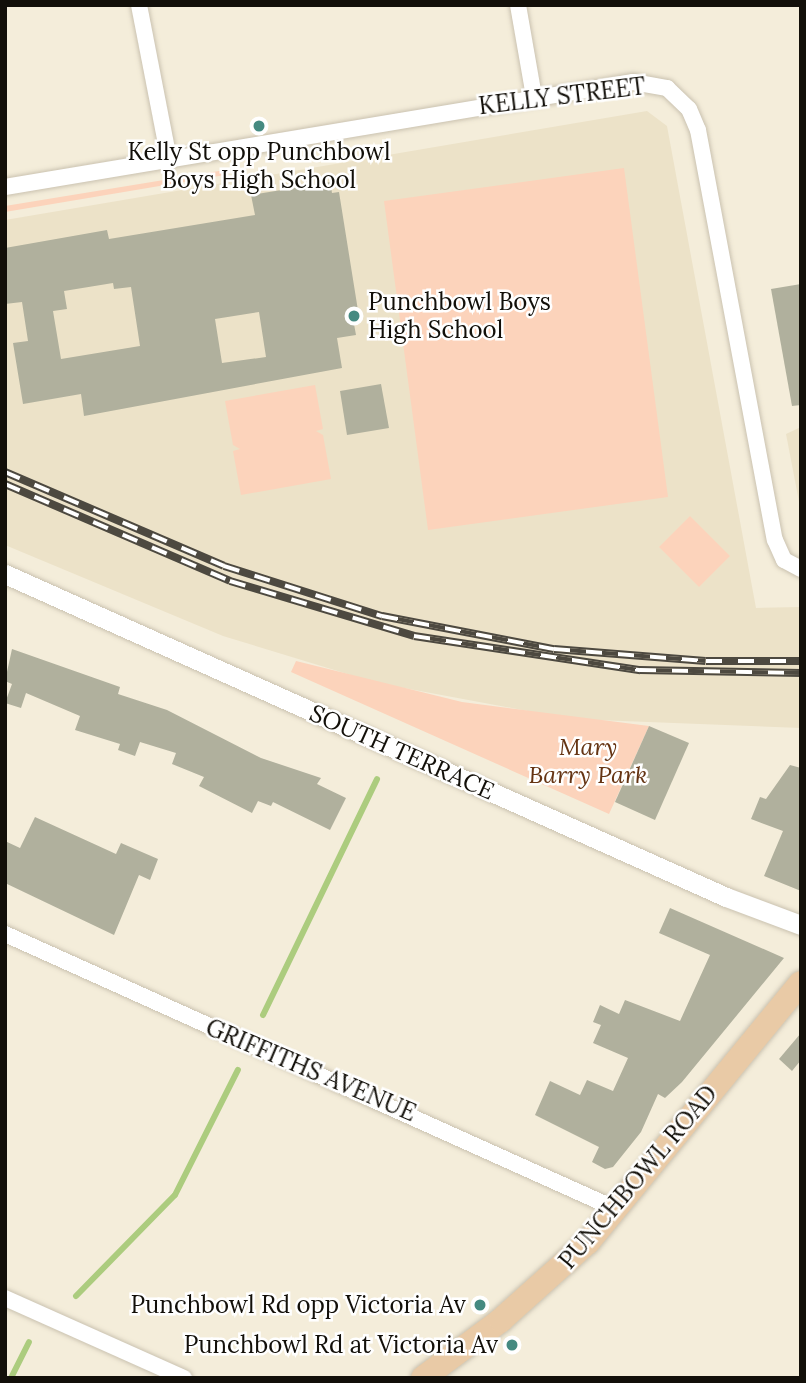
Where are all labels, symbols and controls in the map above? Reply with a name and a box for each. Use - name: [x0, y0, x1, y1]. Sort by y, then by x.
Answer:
- street label: KELLY STREET: [477, 71, 647, 121]
- marker: Kelly St opp Punchbowl Boys High School: [251, 118, 267, 134]
- place label: Kelly St opp Punchbowl Boys High School: [127, 138, 391, 194]
- place label: Punchbowl Boys High School: [368, 288, 551, 344]
- marker: Punchbowl Boys High School: [346, 308, 362, 324]
- street label: SOUTH TERRACE: [305, 698, 499, 806]
- park label: Mary Barry Park: [528, 733, 648, 789]
- street label: GRIFFITHS AVENUE: [202, 1013, 420, 1127]
- street label: PUNCHBOWL ROAD: [553, 1079, 723, 1275]
- place label: Punchbowl Rd opp Victoria Av: [130, 1291, 466, 1319]
- marker: Punchbowl Rd opp Victoria Av: [472, 1297, 488, 1313]
- place label: Punchbowl Rd at Victoria Av: [184, 1331, 498, 1359]
- marker: Punchbowl Rd at Victoria Av: [504, 1337, 520, 1353]

